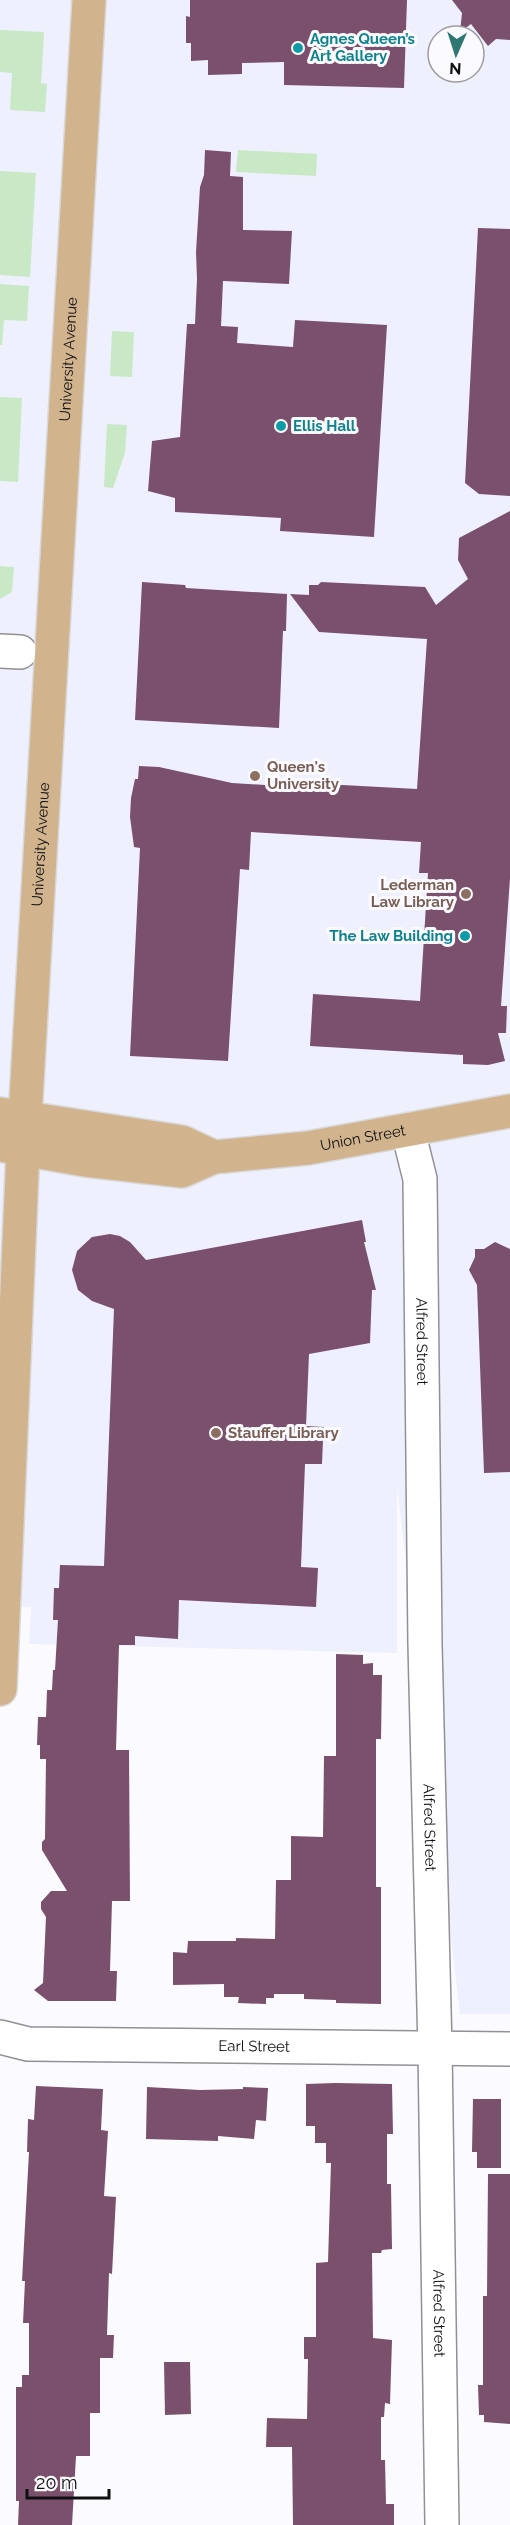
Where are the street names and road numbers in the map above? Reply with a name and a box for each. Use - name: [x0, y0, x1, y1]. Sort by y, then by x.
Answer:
- street label: University Avenue: [56, 296, 81, 422]
- street label: University Avenue: [28, 782, 53, 907]
- street label: Union Street: [319, 1121, 407, 1155]
- street label: Alfred Street: [412, 1297, 431, 1386]
- street label: Alfred Street: [419, 1783, 440, 1872]
- street label: Earl Street: [218, 2037, 290, 2056]
- street label: Alfred Street: [429, 2269, 449, 2357]

